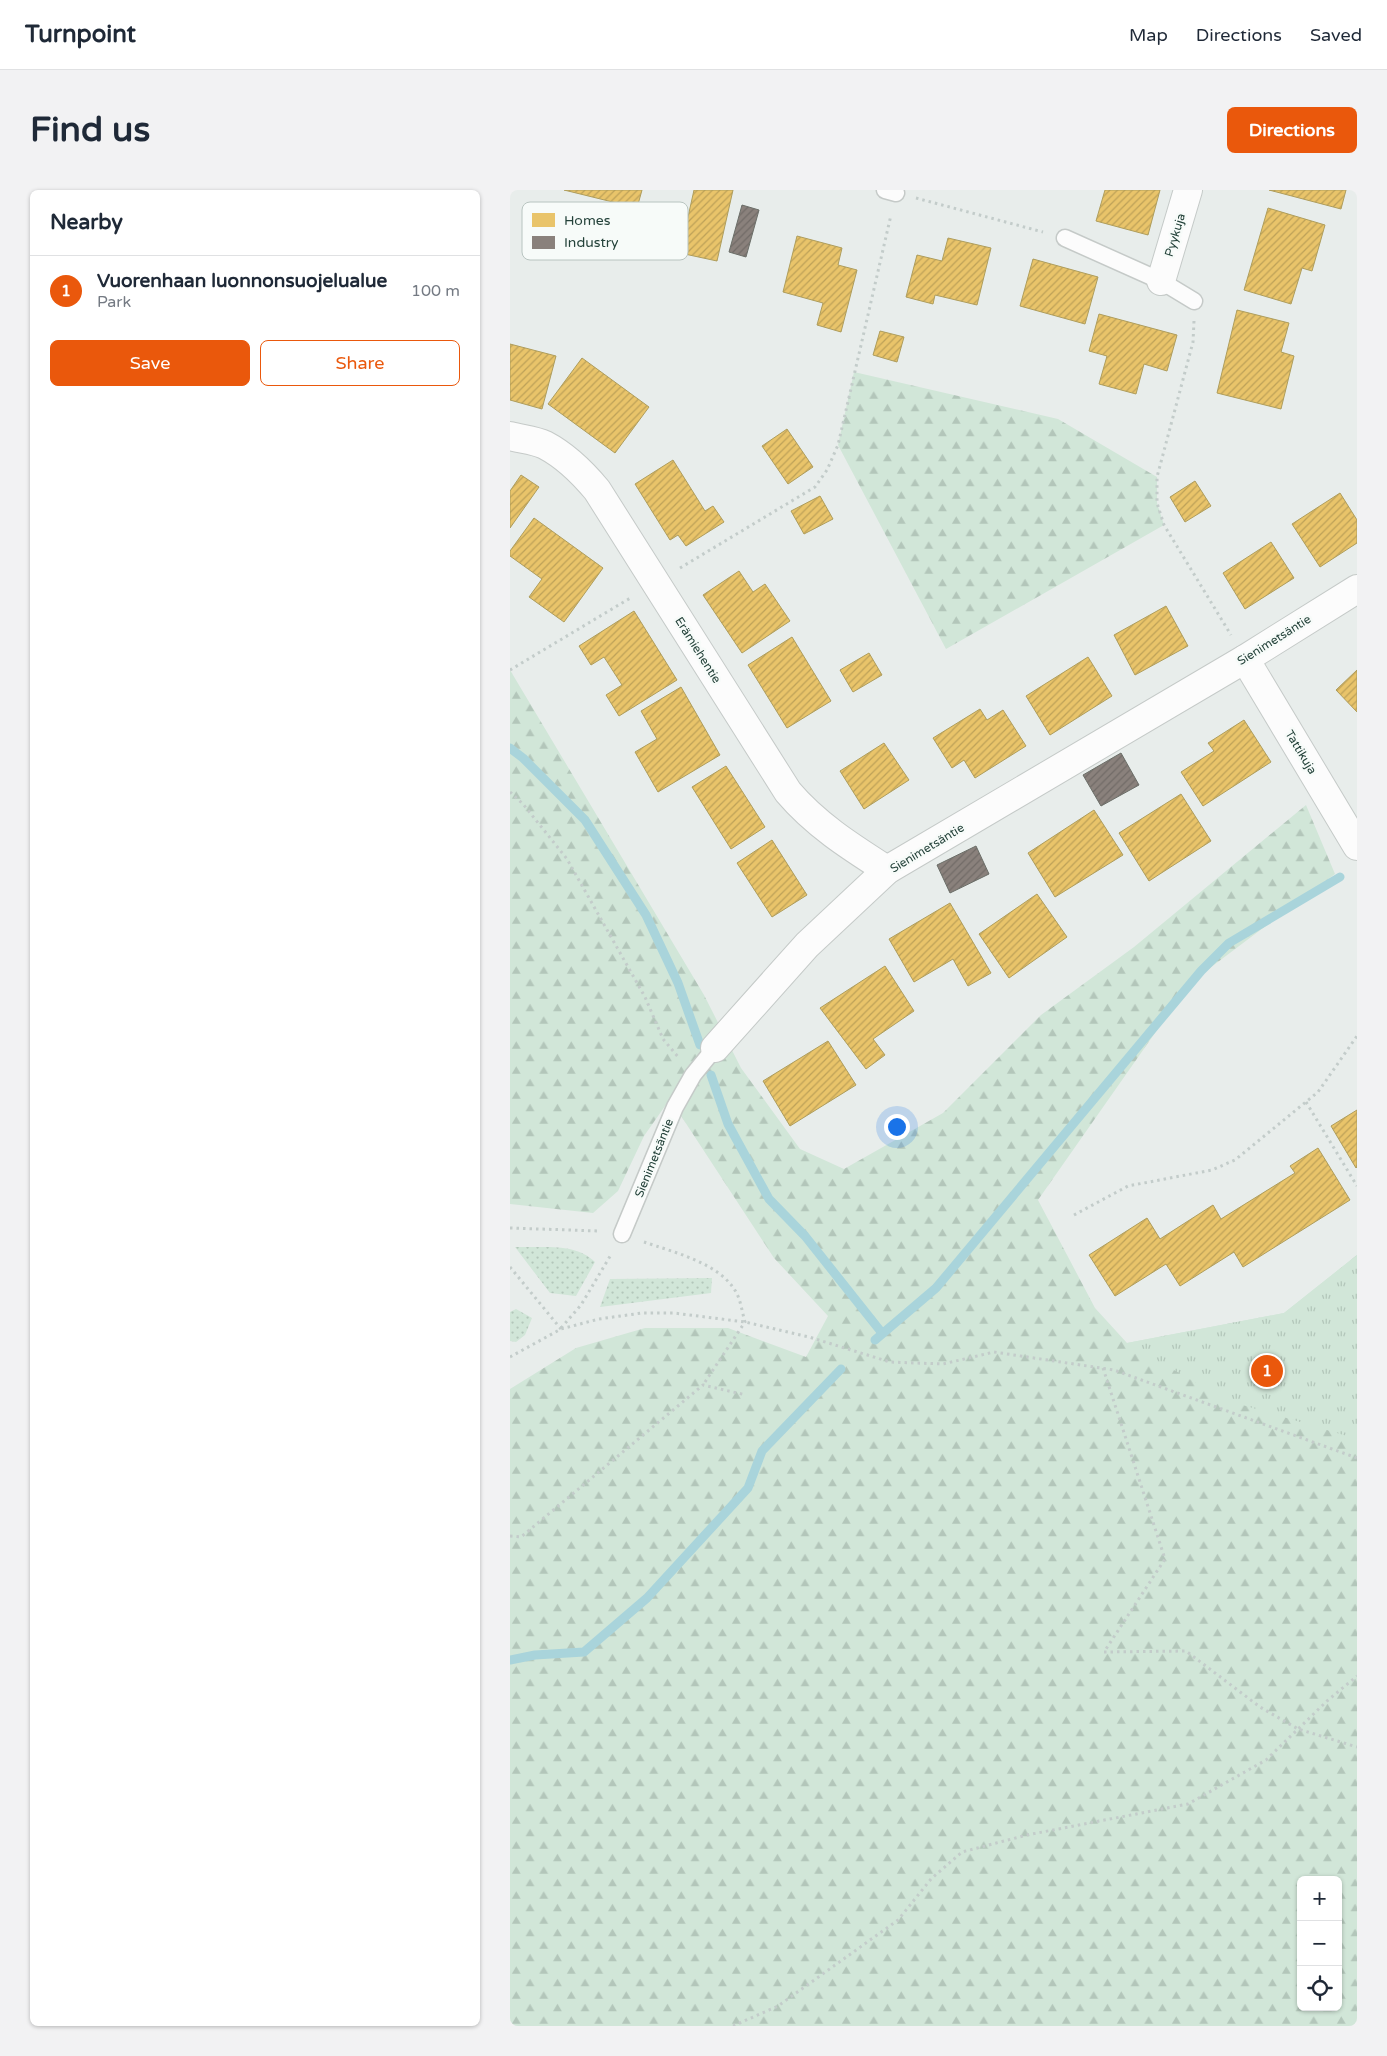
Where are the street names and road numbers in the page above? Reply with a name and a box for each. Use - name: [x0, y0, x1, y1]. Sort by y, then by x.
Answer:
- street label: Pyykuja: [1162, 212, 1188, 258]
- street label: Sienimetsäntie: [1235, 612, 1313, 668]
- street label: Erämiehentie: [672, 614, 724, 686]
- street label: Tattikuja: [1282, 728, 1320, 776]
- street label: Sienimetsäntie: [887, 820, 967, 876]
- street label: Sienimetsäntie: [632, 1116, 676, 1199]

